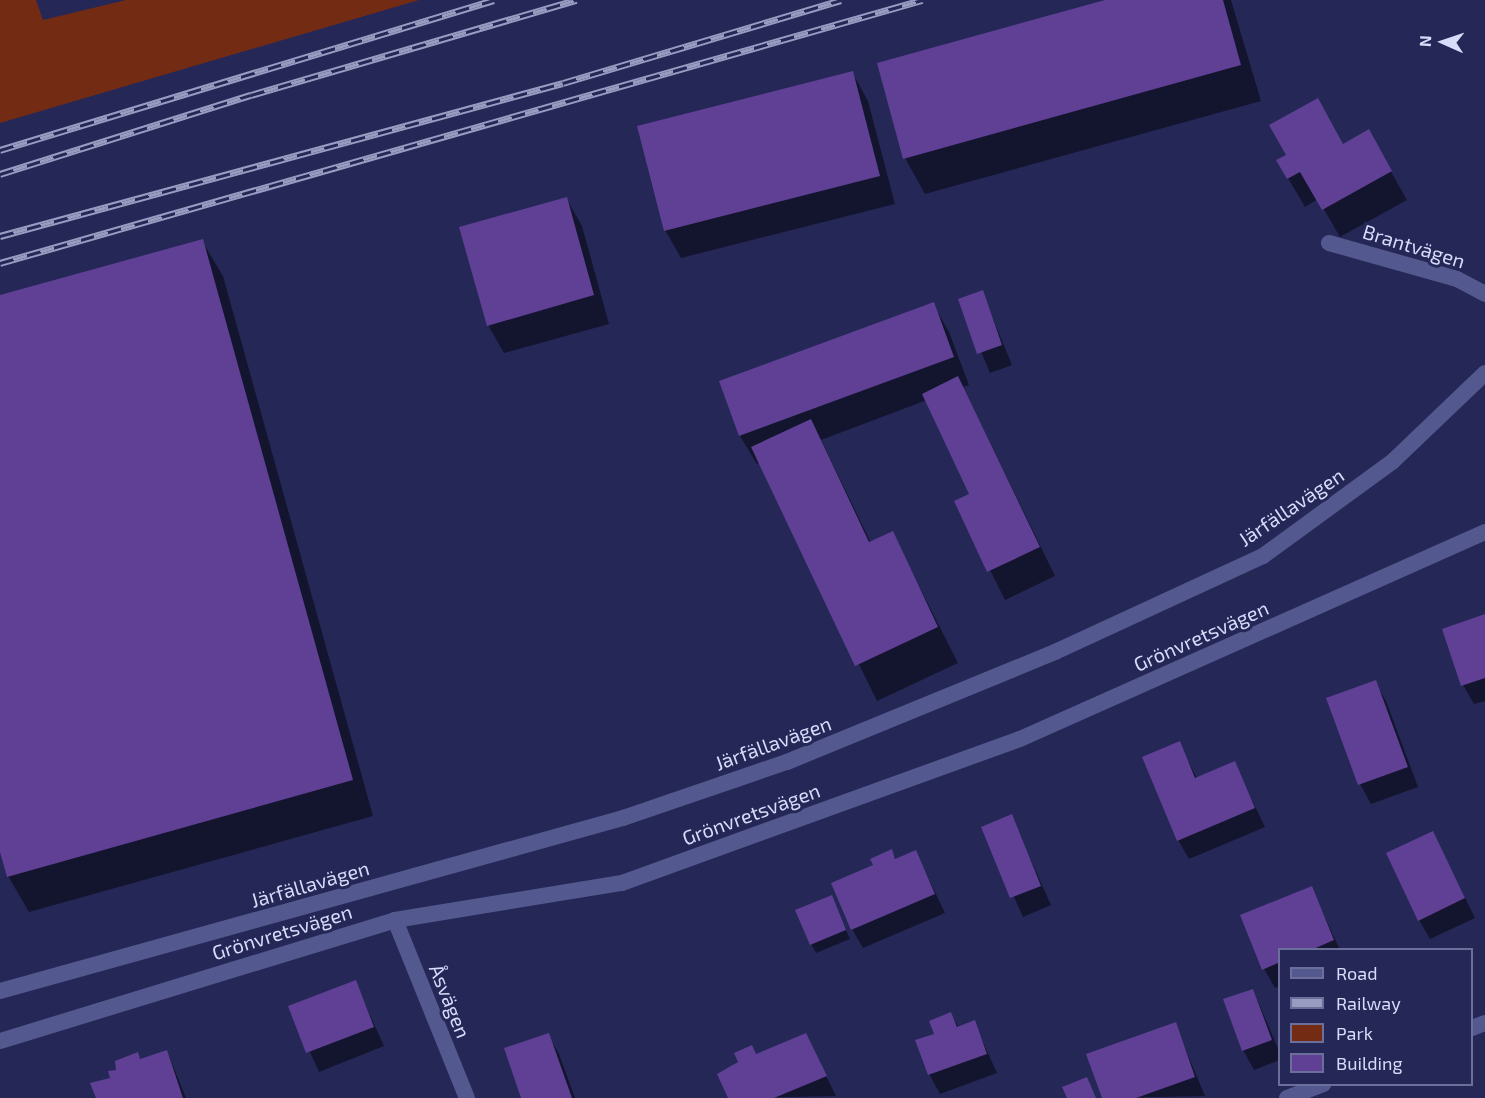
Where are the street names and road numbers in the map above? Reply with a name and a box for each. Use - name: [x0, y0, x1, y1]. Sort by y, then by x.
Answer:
- street label: Brantvägen: [1360, 219, 1468, 273]
- street label: Järfällavägen: [1234, 463, 1348, 551]
- street label: Grönvretsvägen: [1130, 596, 1272, 676]
- street label: Järfällavägen: [711, 711, 835, 775]
- street label: Grönvretsvägen: [679, 778, 823, 850]
- street label: Järfällavägen: [248, 856, 372, 912]
- street label: Grönvretsvägen: [209, 899, 355, 965]
- street label: Åsvägen: [424, 961, 476, 1041]

